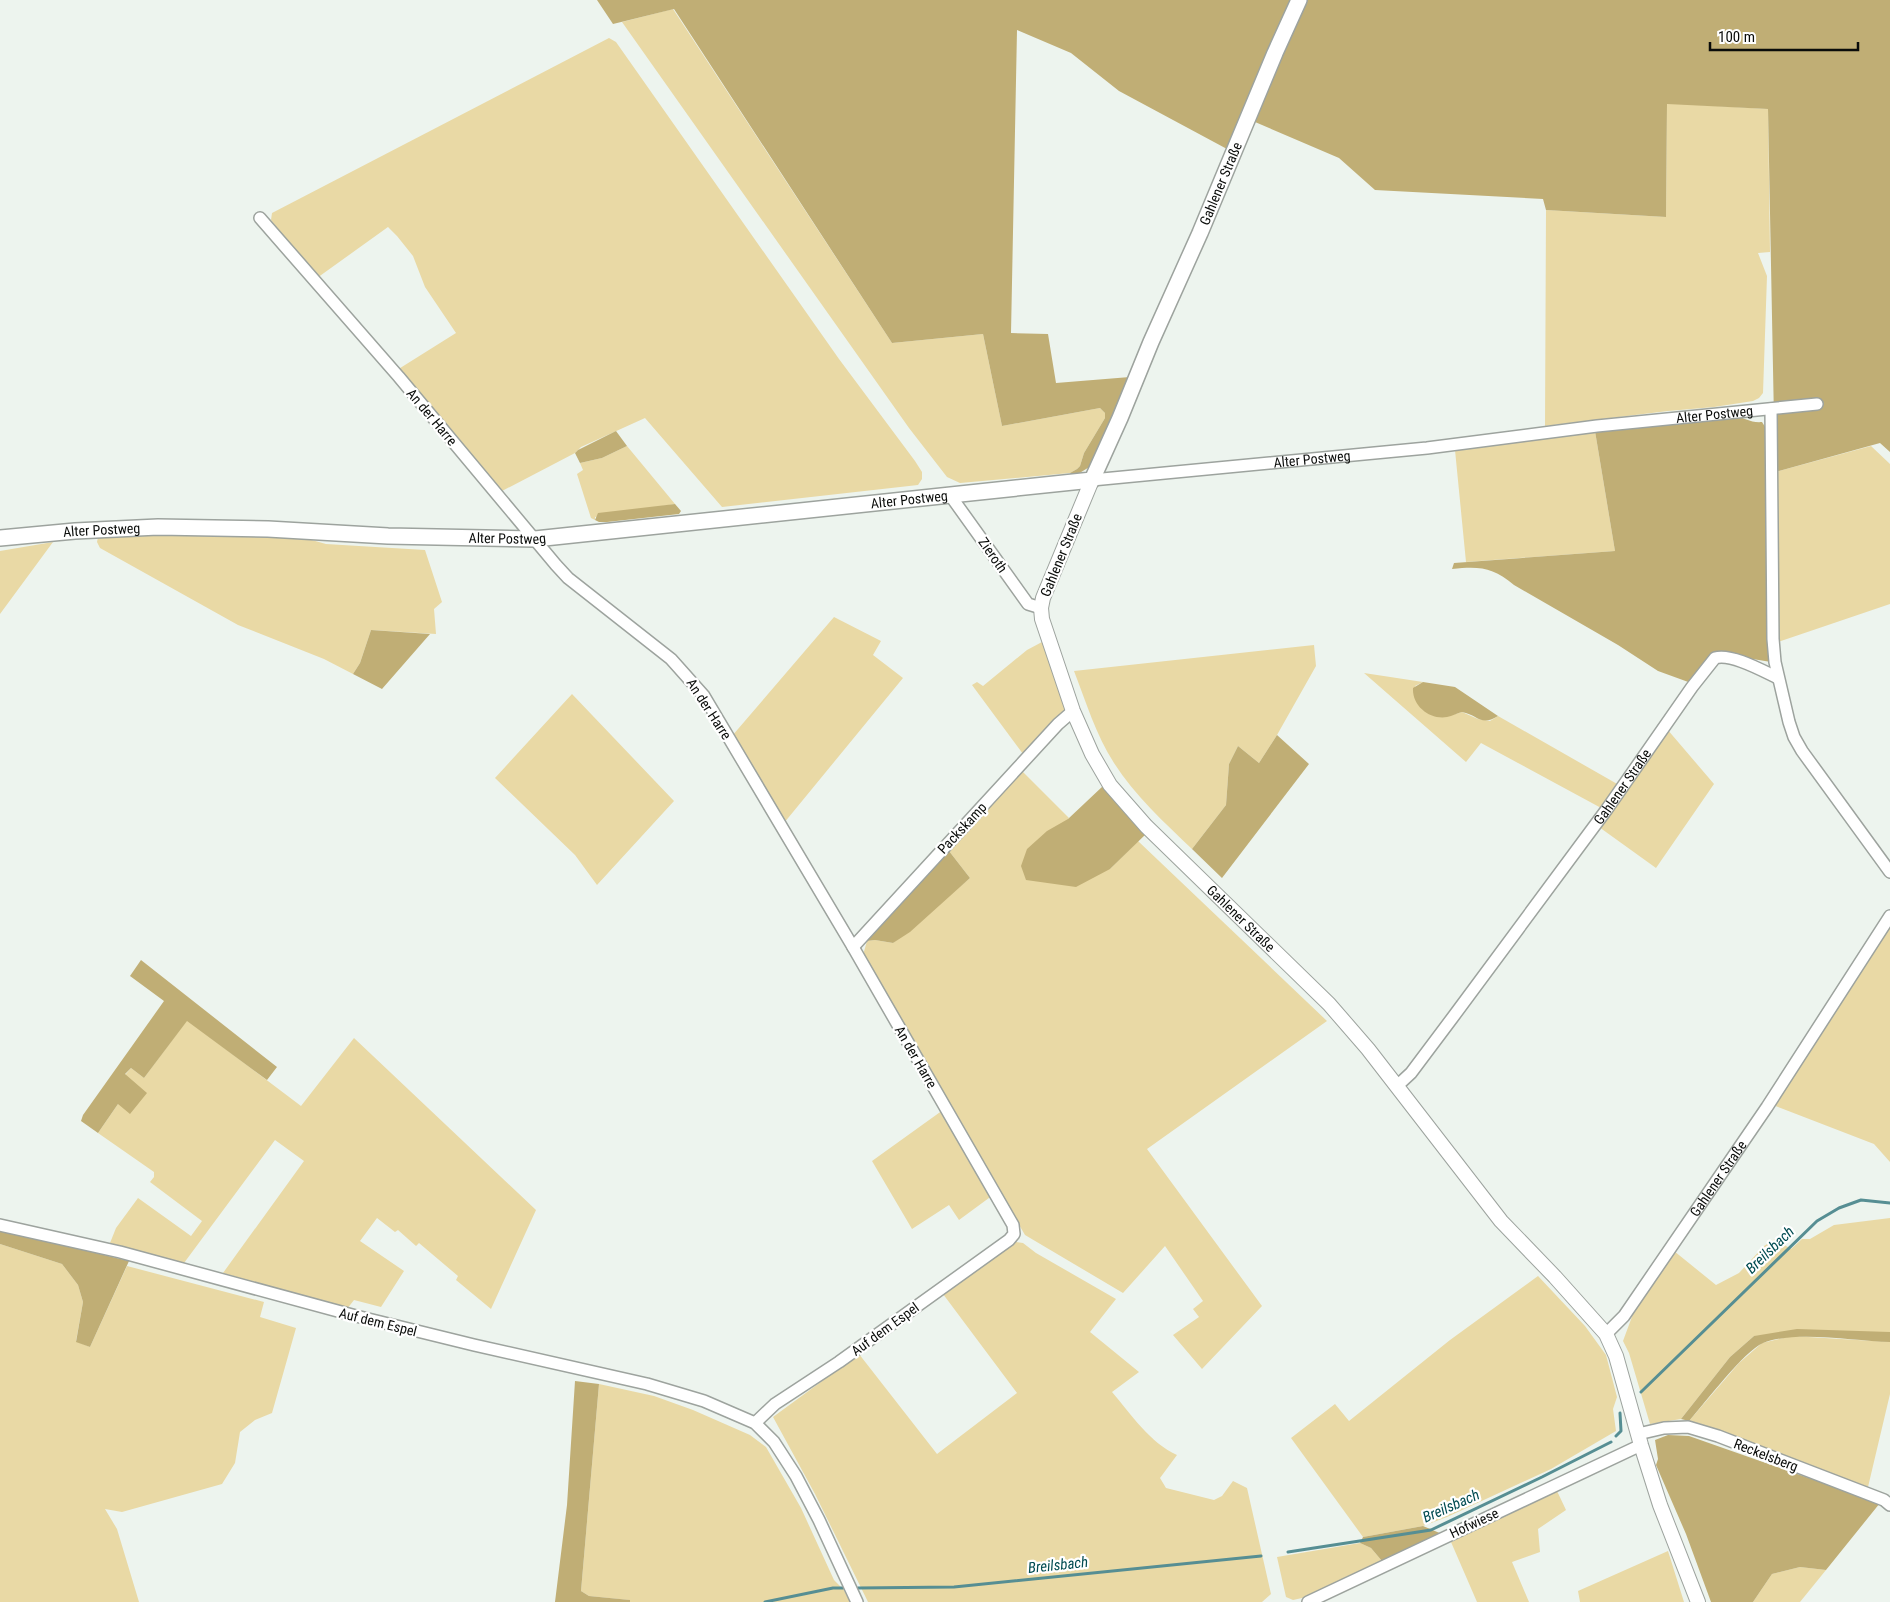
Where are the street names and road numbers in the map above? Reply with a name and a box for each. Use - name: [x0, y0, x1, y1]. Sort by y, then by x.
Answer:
- street label: Gahlener Straße: [1196, 139, 1245, 227]
- street label: An der Harre: [404, 385, 461, 449]
- street label: Alter Postweg: [1675, 402, 1754, 426]
- street label: Alter Postweg: [1273, 447, 1351, 471]
- street label: Alter Postweg: [870, 487, 949, 511]
- street label: Gahlener Straße: [1037, 511, 1085, 599]
- street label: Alter Postweg: [62, 520, 141, 540]
- street label: Alter Postweg: [469, 530, 547, 547]
- street label: Zieroth: [975, 534, 1011, 576]
- street label: An der Harre: [683, 676, 735, 743]
- street label: Gahlener Straße: [1590, 746, 1655, 828]
- street label: Packskamp: [934, 799, 990, 857]
- street label: Gahlener Straße: [1204, 882, 1279, 955]
- street label: An der Harre: [892, 1023, 940, 1091]
- street label: Gahlener Straße: [1686, 1137, 1750, 1220]
- street label: Auf dem Espel: [848, 1299, 922, 1359]
- street label: Auf dem Espel: [337, 1305, 419, 1339]
- street label: Reckelsberg: [1732, 1435, 1800, 1475]
- street label: Hofwiese: [1447, 1505, 1501, 1541]

